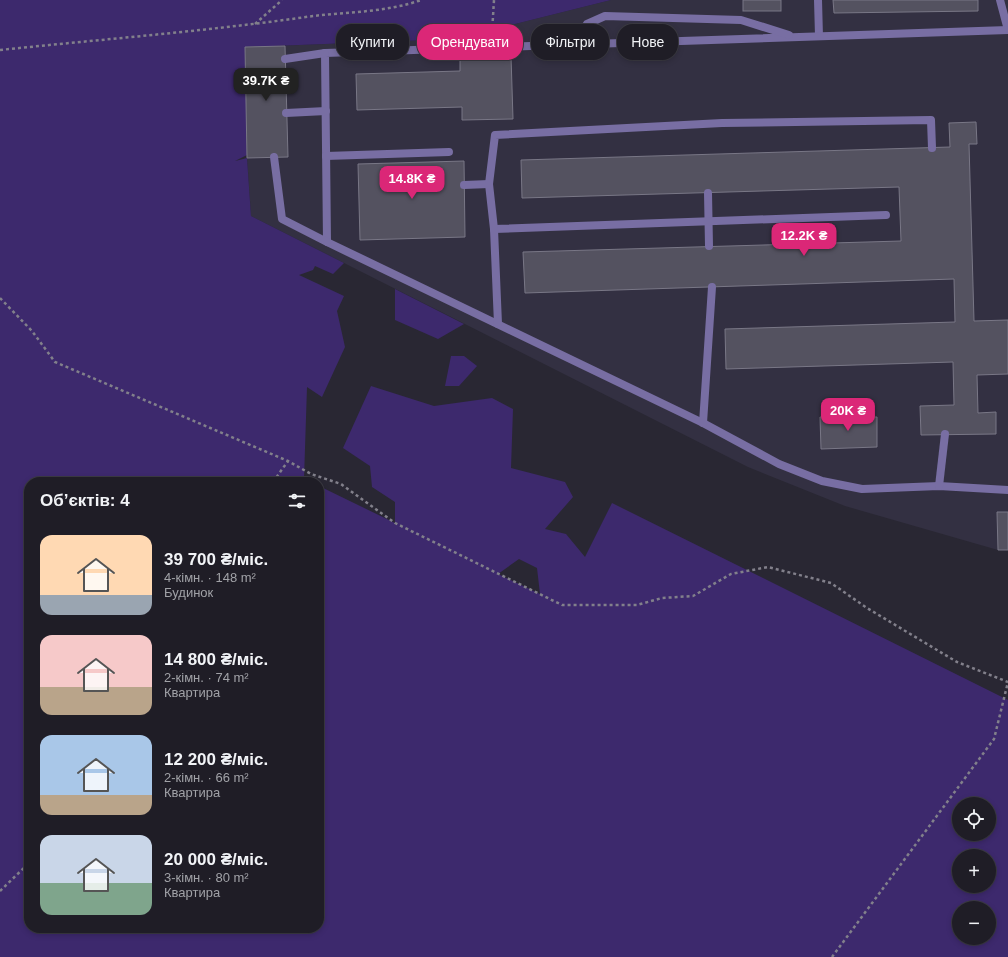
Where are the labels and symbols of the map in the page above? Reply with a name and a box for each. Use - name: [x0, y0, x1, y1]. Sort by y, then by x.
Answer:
- pin: 39.7K ₴: [229, 68, 303, 102]
- pin: 14.8K ₴: [375, 166, 449, 200]
- pin: 12.2K ₴: [767, 223, 841, 257]
- pin: 20K ₴: [820, 398, 876, 432]

